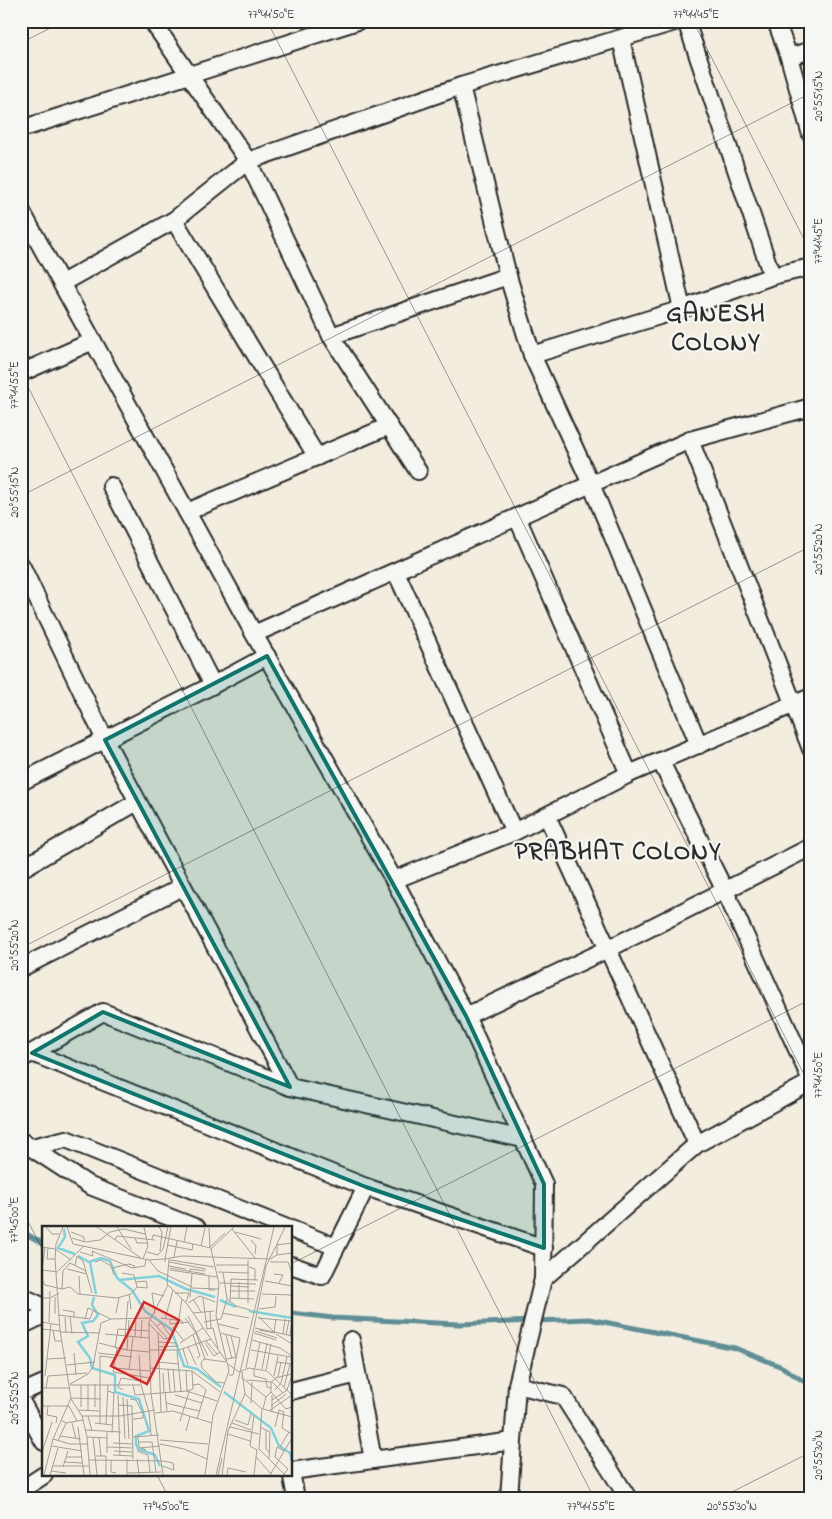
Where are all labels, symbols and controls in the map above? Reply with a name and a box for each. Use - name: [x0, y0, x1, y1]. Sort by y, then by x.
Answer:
- text: 77°44'50"E: [248, 6, 294, 24]
- text: 77°44'45"E: [673, 6, 719, 24]
- text: 20°55'15"N: [810, 71, 828, 121]
- text: 77°44'45"E: [810, 218, 828, 264]
- district label: GANESH COLONY: [666, 297, 766, 362]
- text: 77°44'55"E: [6, 361, 24, 409]
- text: 20°55'15"N: [6, 467, 24, 517]
- text: 20°55'20"N: [810, 523, 828, 575]
- district label: PRABHAT COLONY: [515, 835, 721, 871]
- text: 20°55'20"N: [6, 919, 24, 971]
- text: 77°44'50"E: [810, 1052, 828, 1098]
- text: 77°45'00"E: [6, 1197, 24, 1243]
- inset map: [42, 1226, 292, 1476]
- text: 20°55'25"N: [6, 1371, 24, 1425]
- text: 20°55'30"N: [810, 1430, 828, 1480]
- text: 77°45'00"E: [143, 1498, 189, 1516]
- text: 77°44'55"E: [567, 1498, 615, 1516]
- text: 20°55'30"N: [707, 1498, 757, 1516]

